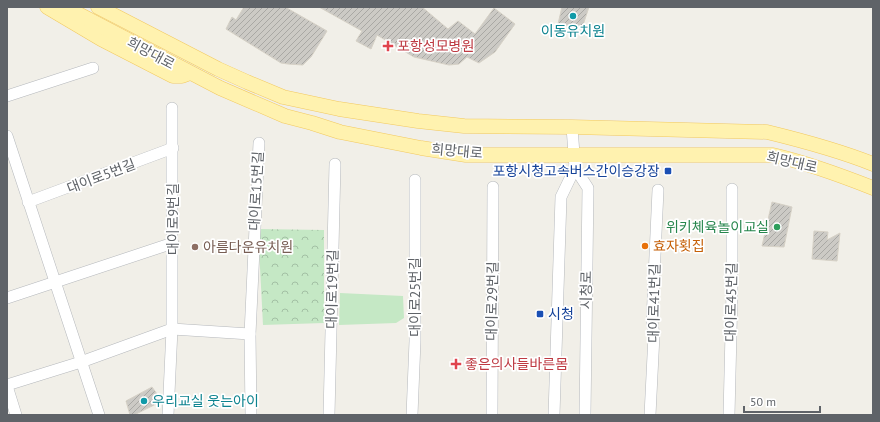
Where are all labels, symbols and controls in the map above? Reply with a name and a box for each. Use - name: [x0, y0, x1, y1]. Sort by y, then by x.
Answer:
- marker: 이동유치원: [568, 11, 578, 21]
- place label: 이동유치원: [541, 22, 605, 40]
- street label: 희망대로: [124, 33, 178, 73]
- place label: 포항성모병원: [397, 37, 474, 55]
- marker: 포항성모병원: [382, 40, 394, 52]
- street label: 희망대로: [431, 140, 484, 162]
- street label: 희망대로: [765, 147, 819, 177]
- street label: 대이로15번길: [245, 151, 267, 231]
- street label: 대이로5번길: [64, 155, 138, 197]
- place label: 포항시청고속버스간이승강장: [493, 162, 660, 180]
- marker: 포항시청고속버스간이승강장: [663, 166, 673, 176]
- street label: 대이로9번길: [164, 183, 182, 255]
- place label: 위키체육놀이교실: [666, 218, 769, 236]
- marker: 위키체육놀이교실: [772, 222, 782, 232]
- place label: 효자횟집: [653, 237, 705, 255]
- place label: 아름다운유치원: [203, 238, 293, 256]
- marker: 효자횟집: [640, 241, 650, 251]
- marker: 아름다운유치원: [190, 242, 200, 252]
- street label: 대이로19번길: [322, 249, 342, 329]
- street label: 대이로25번길: [406, 257, 424, 337]
- street label: 대이로29번길: [482, 261, 502, 341]
- street label: 대이로45번길: [721, 262, 741, 342]
- street label: 대이로41번길: [644, 263, 664, 343]
- street label: 시청로: [577, 270, 595, 309]
- place label: 시청: [548, 305, 574, 323]
- marker: 시청: [535, 309, 545, 319]
- place label: 좋은의사들바른몸: [465, 355, 568, 373]
- marker: 좋은의사들바른몸: [450, 358, 462, 370]
- scale bar: [744, 388, 820, 414]
- place label: 우리교실 웃는아이: [152, 392, 259, 410]
- text: 50 m: [750, 394, 776, 409]
- marker: 우리교실 웃는아이: [139, 396, 149, 406]

